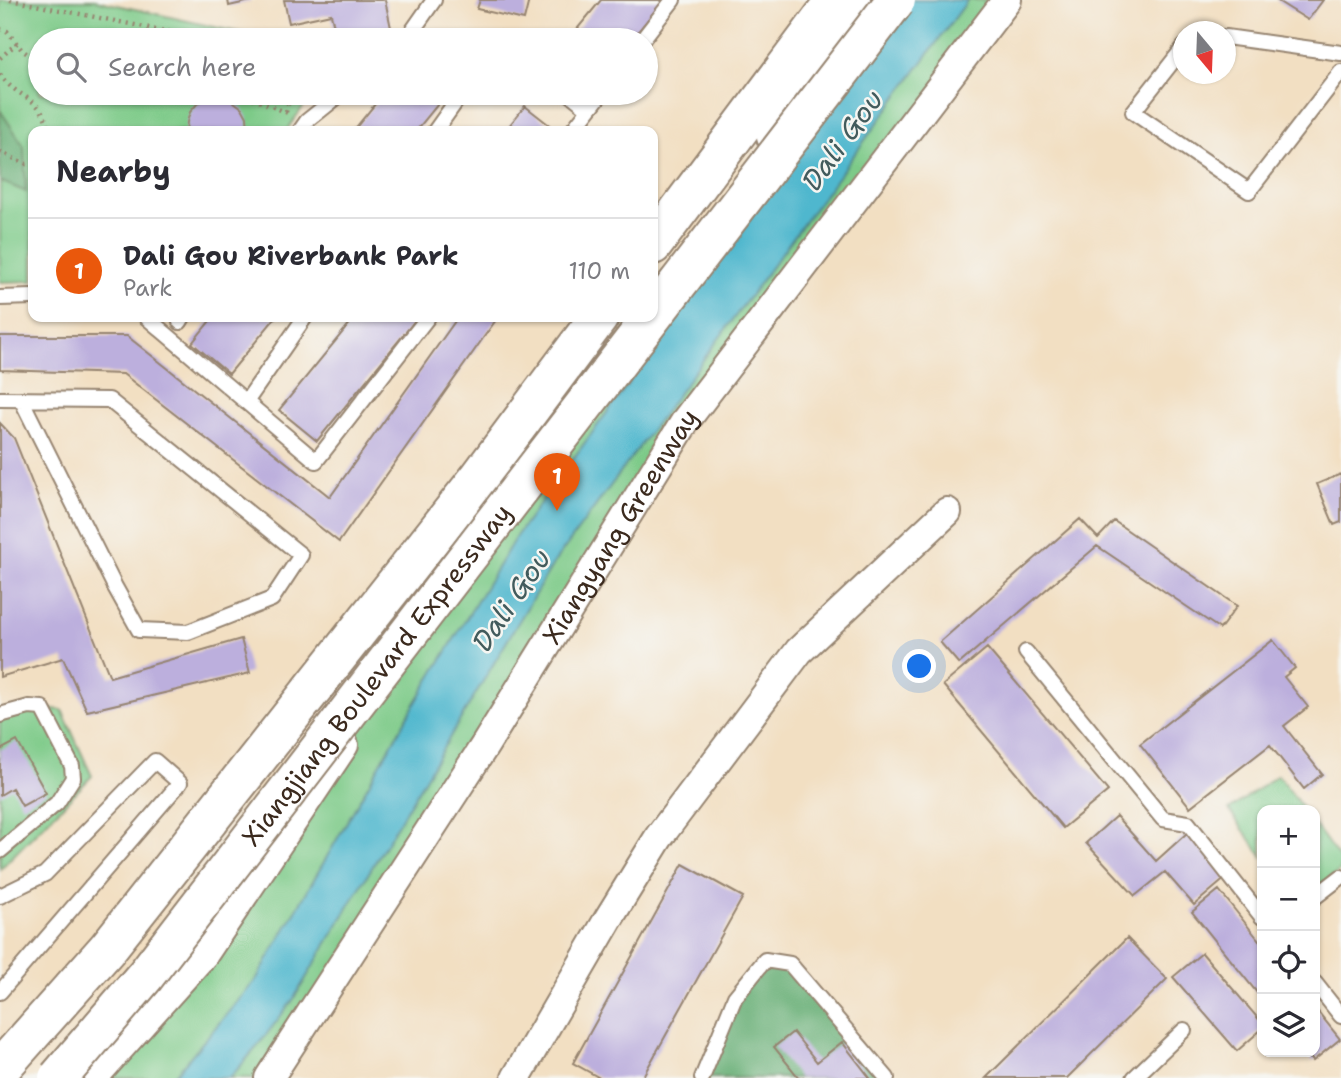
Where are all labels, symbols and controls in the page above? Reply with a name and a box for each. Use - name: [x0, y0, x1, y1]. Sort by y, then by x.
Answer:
- north arrow: [1173, 21, 1236, 84]
- search box: [28, 28, 658, 105]
- icon: search: [52, 48, 90, 86]
- text: Search here: [108, 49, 257, 84]
- water label: Dali Gou: [792, 82, 892, 198]
- text: Nearby: [56, 151, 171, 192]
- text: Dali Gou Riverbank Park: [123, 238, 459, 273]
- text: 1: [74, 256, 84, 286]
- text: 110 m: [568, 256, 630, 286]
- text: Park: [123, 273, 172, 303]
- street label: Xiangyang Greenway: [534, 401, 706, 650]
- pin: 1: [534, 453, 580, 511]
- street label: Xiangjiang Boulevard Expressway: [233, 496, 519, 853]
- water label: Dali Gou: [463, 541, 559, 659]
- your location: [902, 649, 936, 683]
- map controls: [1257, 805, 1320, 1057]
- button: +: [1257, 805, 1320, 868]
- button: −: [1257, 868, 1320, 931]
- button: locate: [1257, 931, 1320, 994]
- button: layers: [1257, 994, 1320, 1057]

